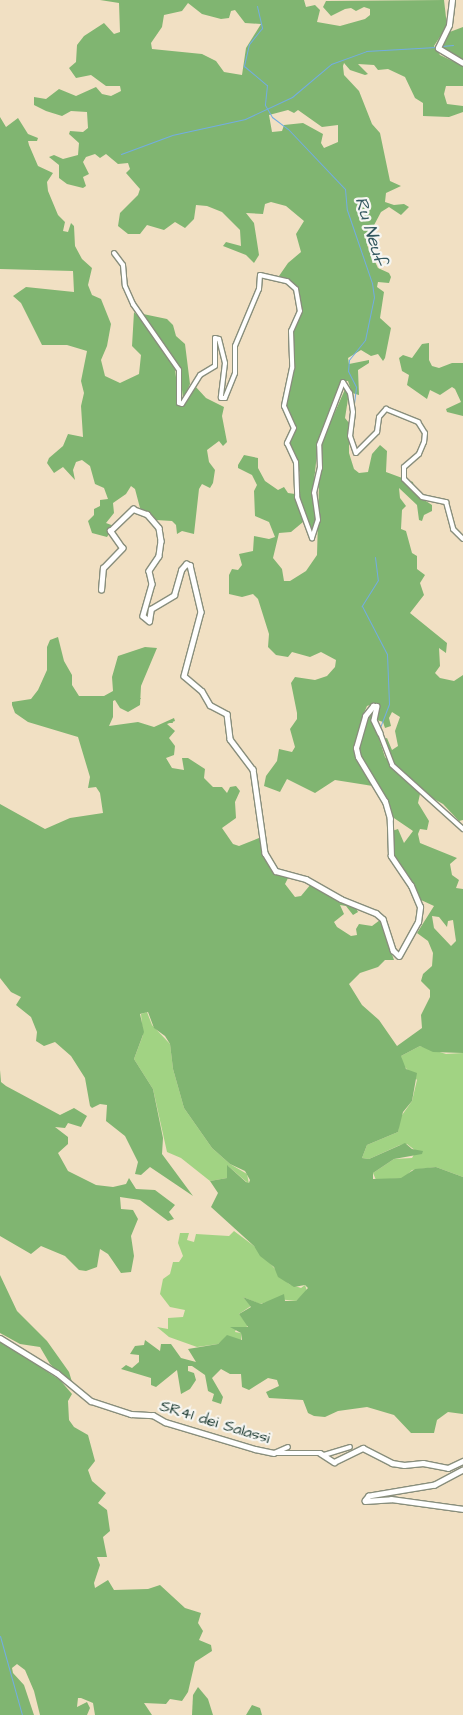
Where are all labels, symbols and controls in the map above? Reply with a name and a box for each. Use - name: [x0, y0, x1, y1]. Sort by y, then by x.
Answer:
- water label: Ru Neuf: [349, 194, 391, 268]
- street label: SR41 dei Salassi: [158, 1396, 272, 1448]

